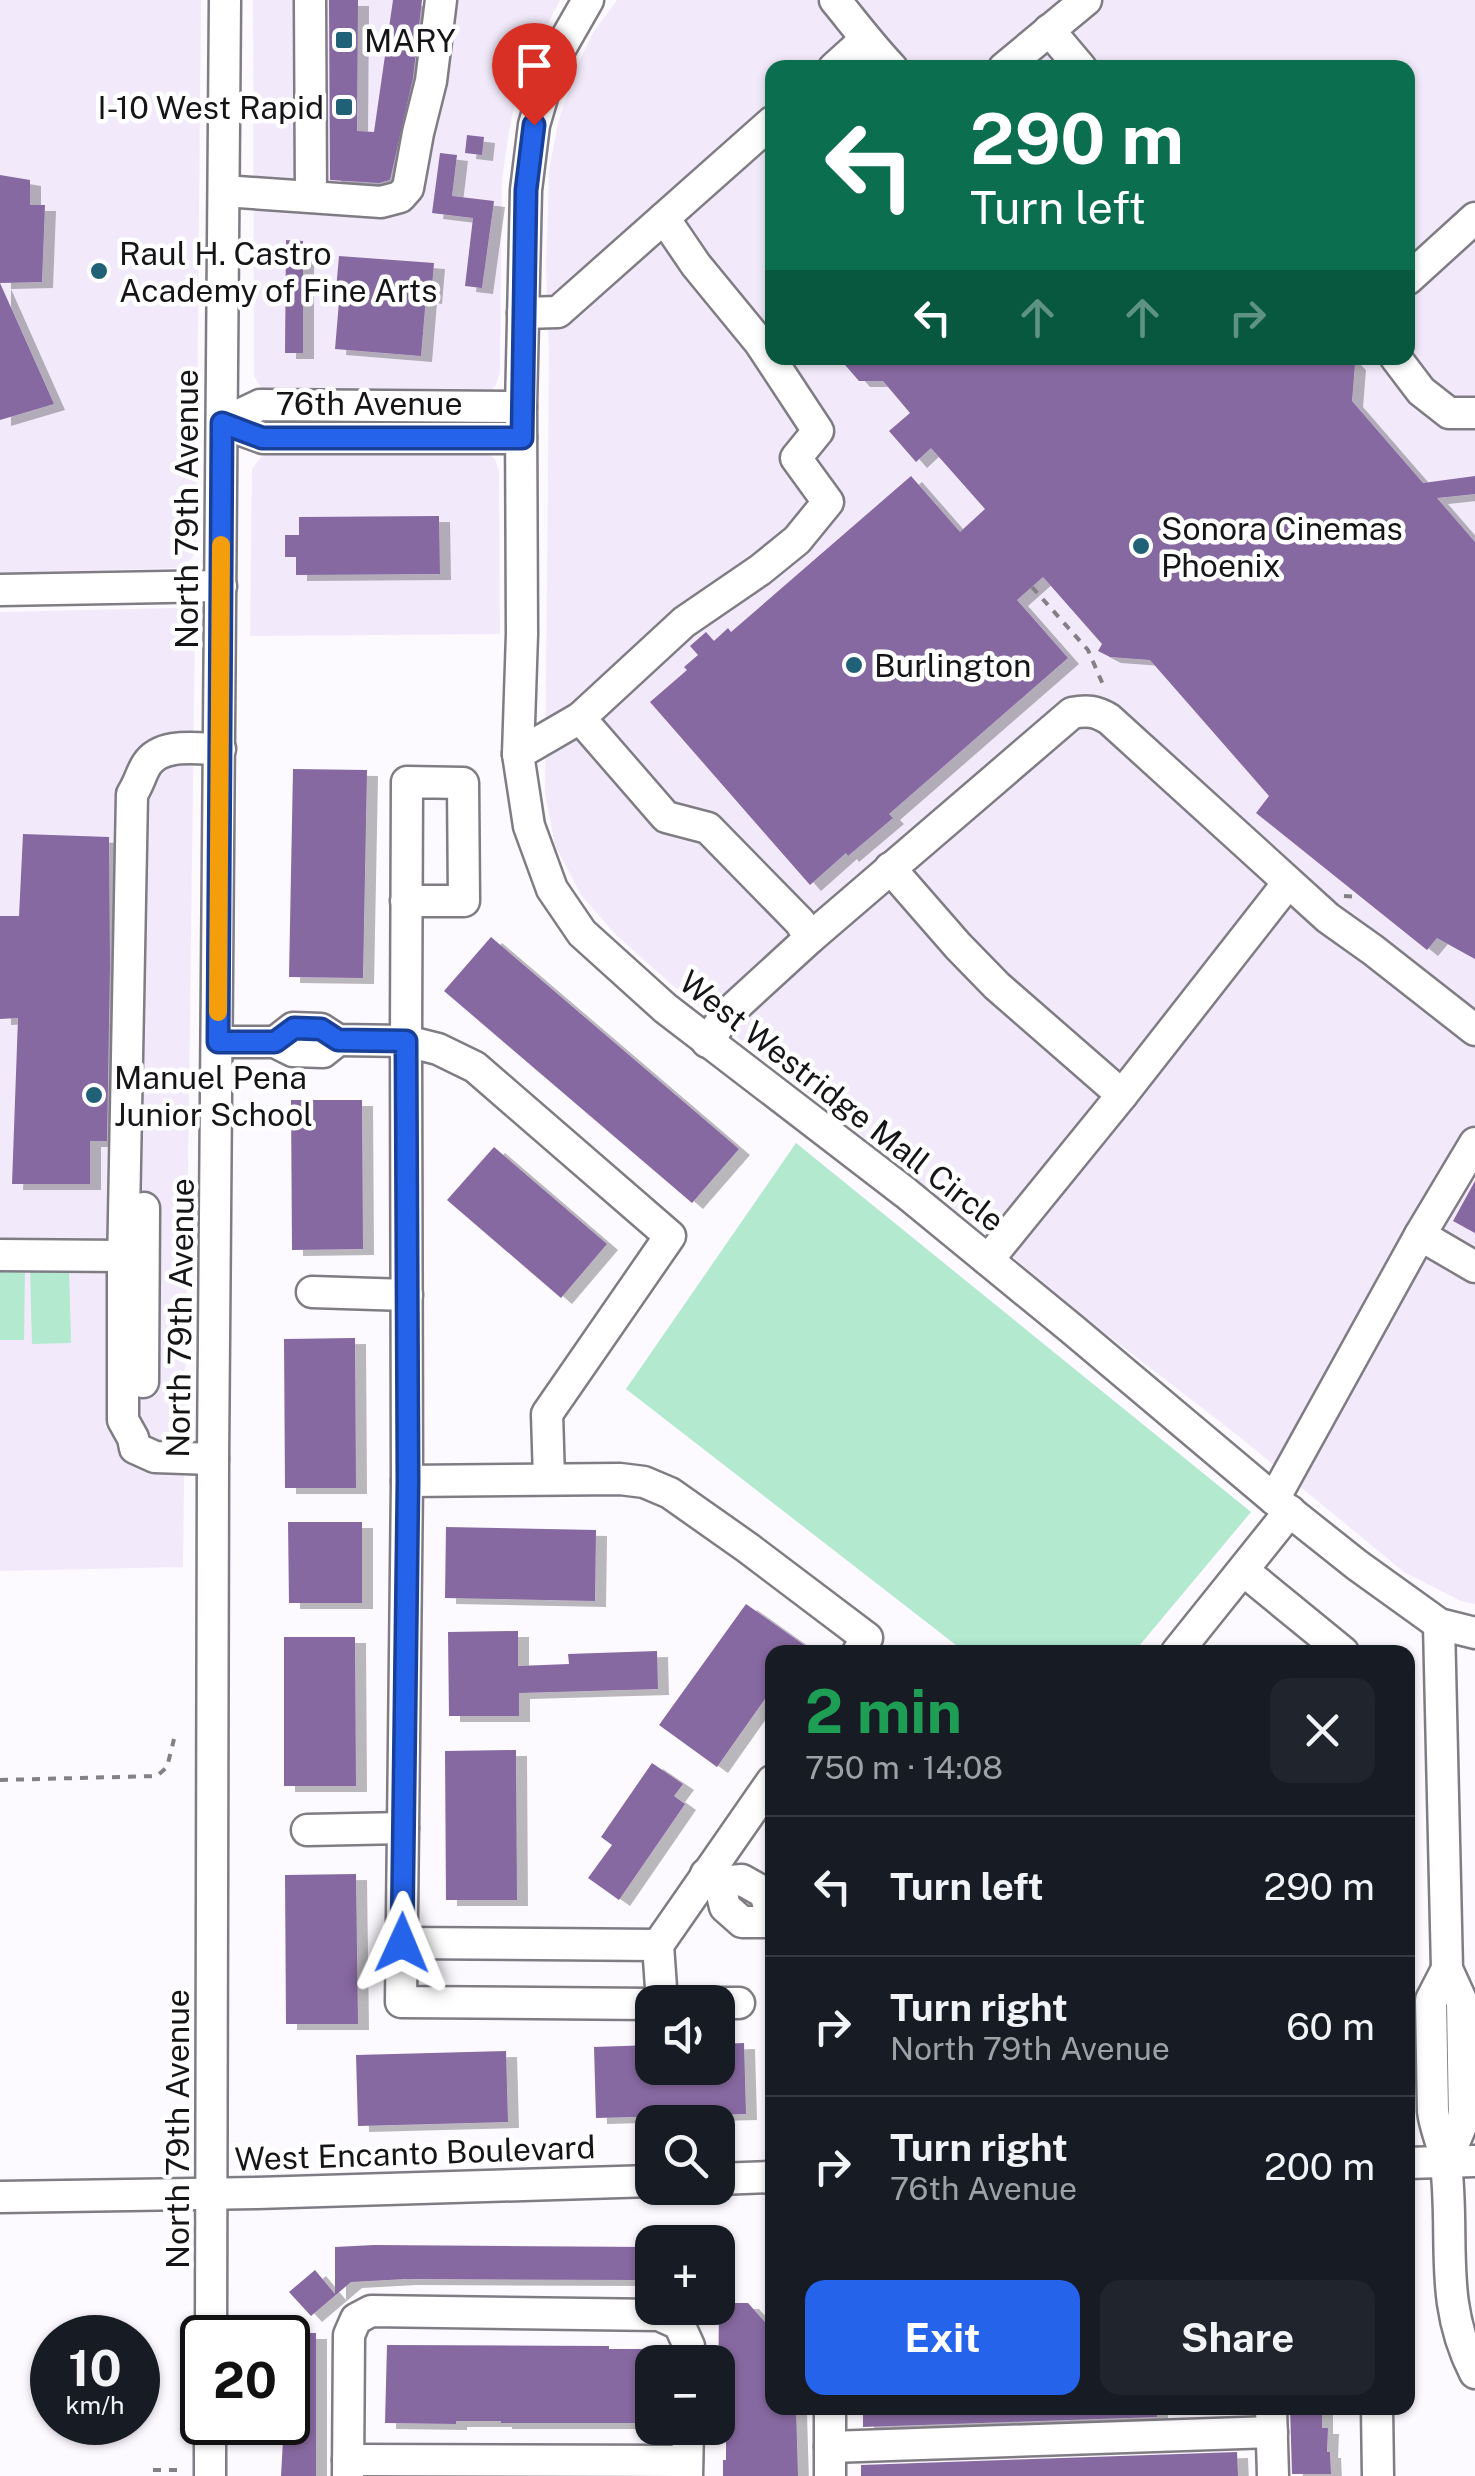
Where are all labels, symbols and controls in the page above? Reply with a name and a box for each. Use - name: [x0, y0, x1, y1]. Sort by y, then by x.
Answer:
- place label: MARY: [364, 22, 456, 59]
- pin: [492, 23, 577, 126]
- marker: MARY: [333, 29, 355, 51]
- icon: arrive: [507, 38, 562, 93]
- place label: I-10 West Rapid: [97, 89, 324, 126]
- marker: I-10 West Rapid: [333, 96, 355, 118]
- text: 290 m: [970, 97, 1184, 180]
- icon: left: [805, 100, 935, 230]
- text: Turn left: [970, 181, 1146, 234]
- place label: Raul H. Castro Academy of Fine Arts: [119, 235, 437, 309]
- marker: Raul H. Castro Academy of Fine Arts: [88, 260, 110, 282]
- icon: left: [905, 290, 960, 345]
- icon: ahead: [1010, 290, 1065, 345]
- icon: ahead: [1115, 290, 1170, 345]
- icon: right: [1220, 290, 1275, 345]
- street label: North 79th Avenue: [168, 369, 205, 649]
- street label: 76th Avenue: [275, 385, 463, 422]
- place label: Sonora Cinemas Phoenix: [1161, 510, 1403, 584]
- marker: Sonora Cinemas Phoenix: [1130, 535, 1152, 557]
- place label: Burlington: [874, 647, 1032, 684]
- marker: Burlington: [843, 654, 865, 676]
- street label: West Westridge Mall Circle: [672, 963, 1012, 1239]
- place label: Manuel Pena Junior School: [114, 1059, 313, 1133]
- marker: Manuel Pena Junior School: [83, 1084, 105, 1106]
- street label: North 79th Avenue: [159, 1178, 201, 1458]
- text: 2 min: [805, 1676, 962, 1747]
- button: close: [1270, 1678, 1375, 1783]
- text: 750 m · 14:08: [805, 1749, 1003, 1786]
- icon: left: [805, 1859, 860, 1914]
- text: Turn left: [890, 1864, 1044, 1909]
- text: 290 m: [1264, 1864, 1375, 1909]
- position arrow: [350, 1891, 454, 1995]
- map controls: [635, 1985, 735, 2445]
- button: sound: [635, 1985, 735, 2085]
- text: Turn right: [890, 1985, 1068, 2030]
- street label: North 79th Avenue: [159, 1989, 196, 2269]
- icon: right: [805, 1999, 860, 2054]
- text: 60 m: [1286, 2004, 1375, 2049]
- text: North 79th Avenue: [890, 2030, 1170, 2067]
- button: search: [635, 2105, 735, 2205]
- text: Turn right: [890, 2125, 1068, 2170]
- street label: West Encanto Boulevard: [234, 2128, 596, 2178]
- icon: right: [805, 2139, 860, 2194]
- text: 200 m: [1264, 2144, 1375, 2189]
- text: 76th Avenue: [890, 2170, 1077, 2207]
- button: +: [635, 2225, 735, 2325]
- button: Exit: [805, 2280, 1080, 2395]
- button: Share: [1100, 2280, 1375, 2395]
- speed limit sign: 20: [180, 2315, 310, 2445]
- text: 10: [68, 2338, 122, 2397]
- button: −: [635, 2345, 735, 2445]
- text: km/h: [66, 2390, 124, 2420]

